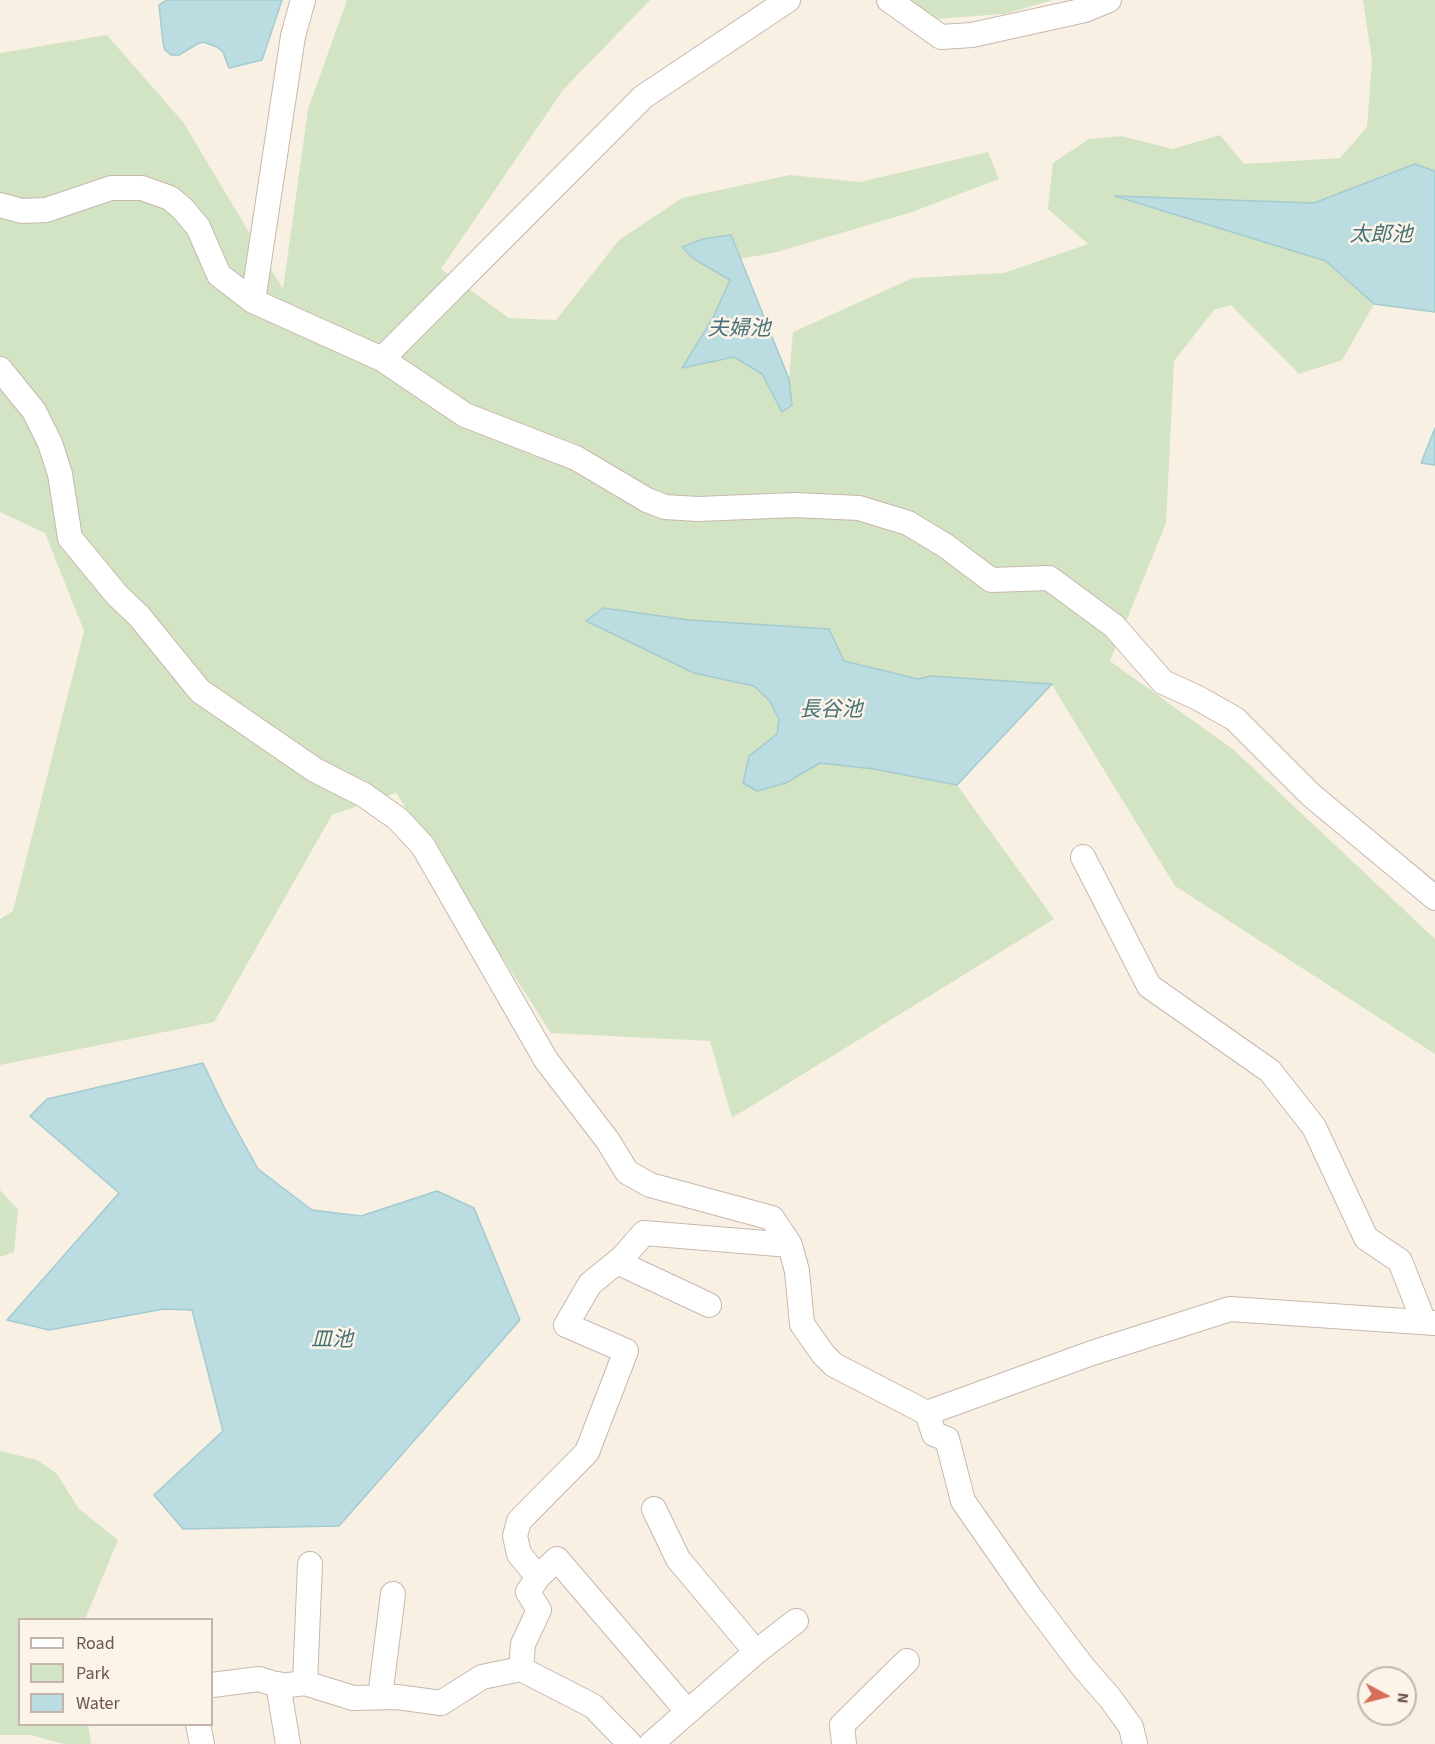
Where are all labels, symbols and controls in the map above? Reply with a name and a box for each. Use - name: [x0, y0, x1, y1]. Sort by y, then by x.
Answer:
- water label: 太郎池: [1350, 223, 1412, 249]
- water label: 夫婦池: [708, 317, 770, 343]
- water label: 長谷池: [800, 698, 862, 724]
- water label: 皿池: [311, 1328, 353, 1354]
- legend: [18, 1618, 213, 1726]
- text: Road: [76, 1631, 115, 1656]
- text: Park: [76, 1661, 110, 1686]
- north arrow: [1357, 1666, 1417, 1726]
- text: Water: [76, 1691, 120, 1716]
- text: N: [1391, 1691, 1414, 1705]

